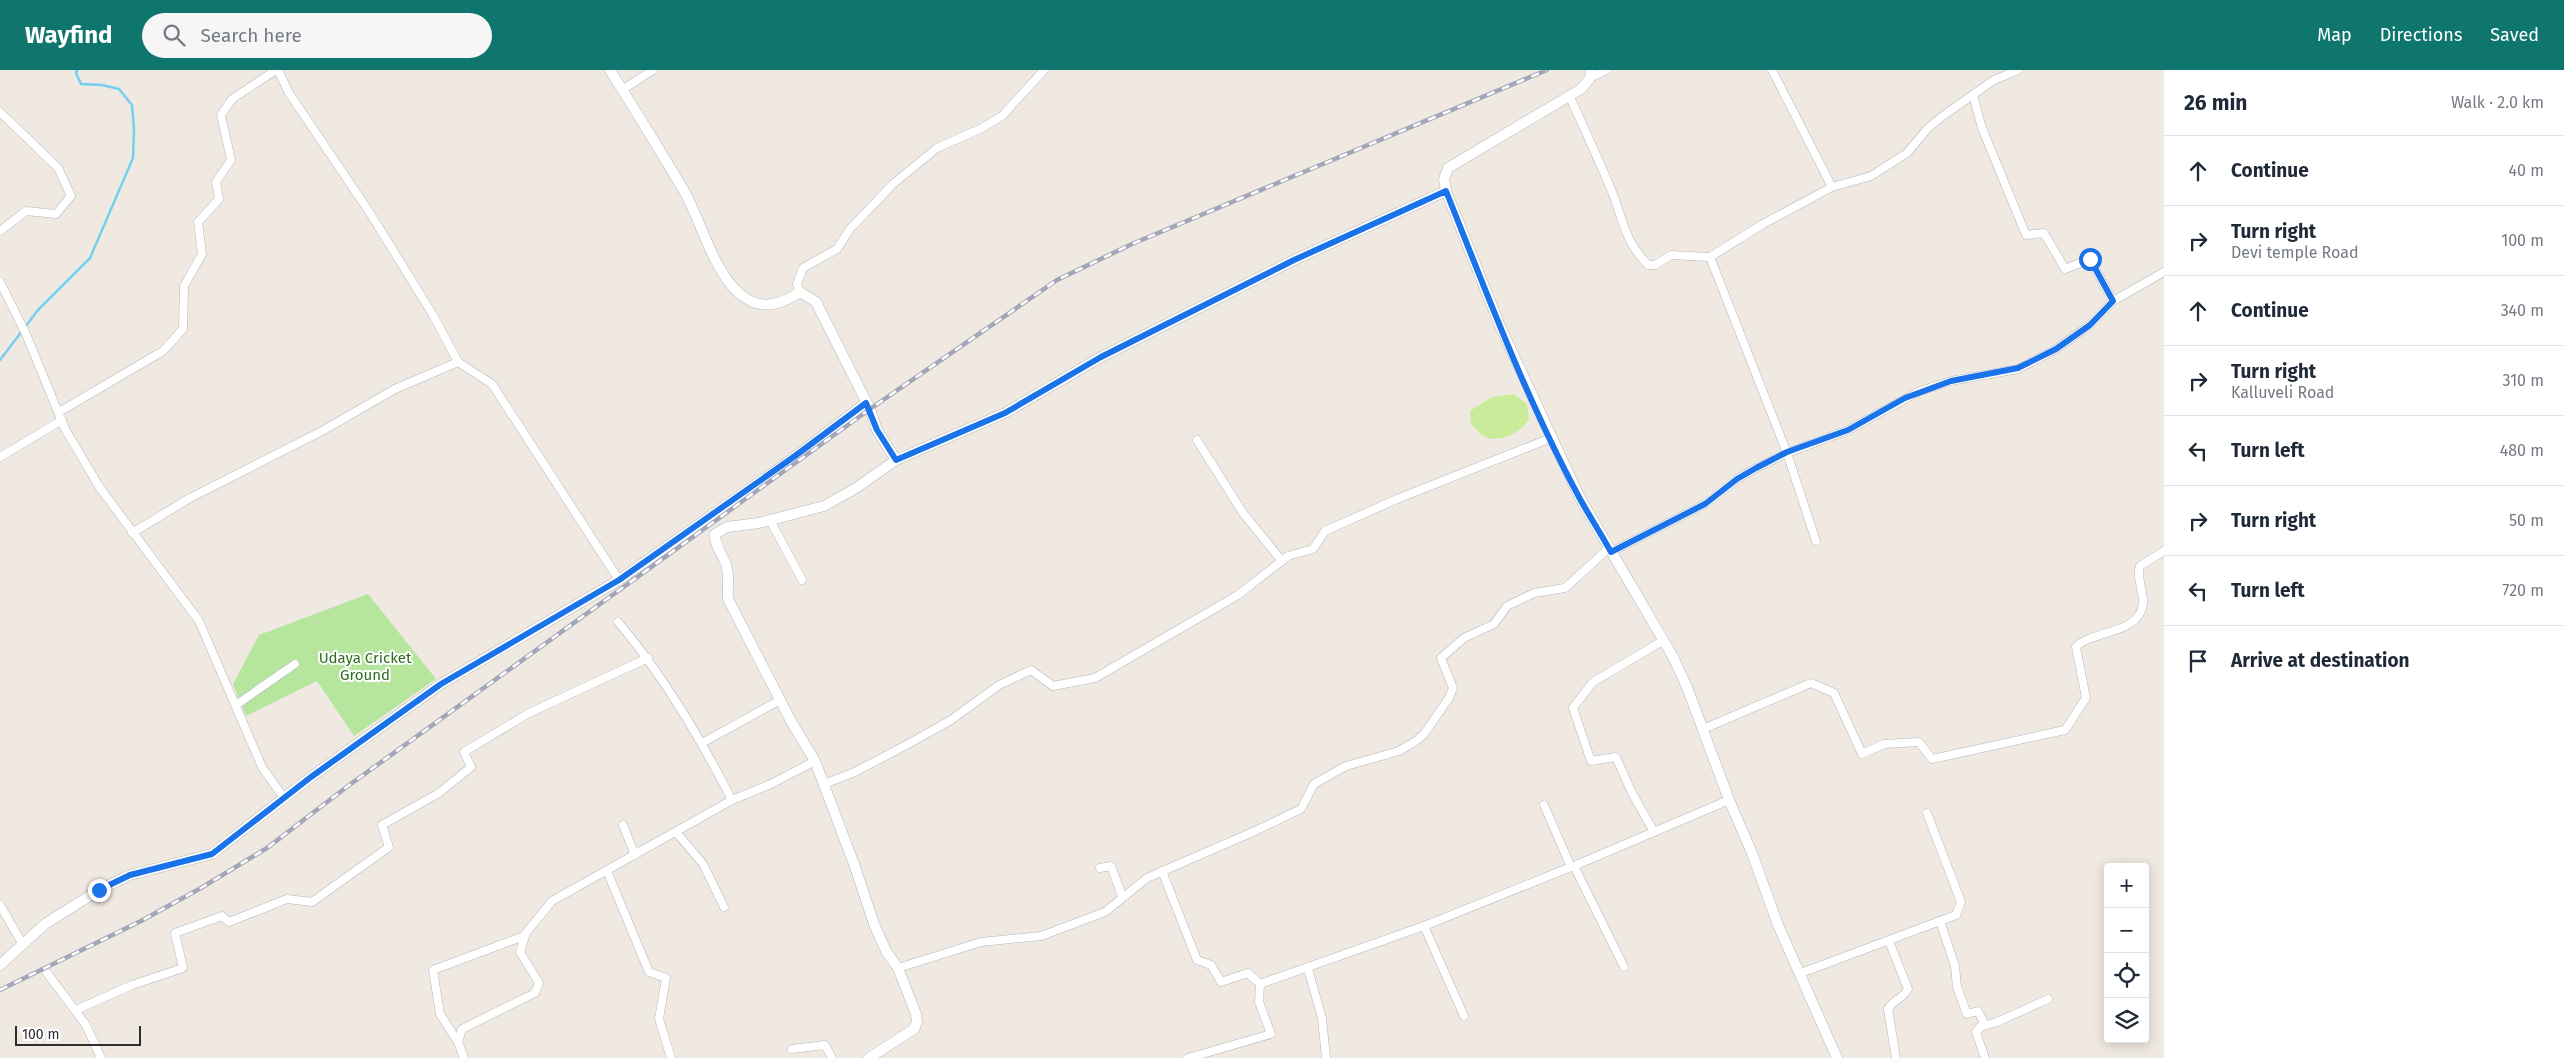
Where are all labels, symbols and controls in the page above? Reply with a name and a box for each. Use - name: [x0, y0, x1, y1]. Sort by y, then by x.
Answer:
- search box: [142, 13, 492, 58]
- text: Wayfind: [25, 21, 112, 49]
- icon: search: [160, 21, 188, 49]
- text: Search here: [200, 24, 302, 47]
- text: Map: [2317, 24, 2352, 46]
- text: Directions: [2380, 24, 2462, 46]
- text: Saved: [2490, 24, 2539, 46]
- text: 26 min: [2184, 90, 2247, 116]
- text: Walk · 2.0 km: [2451, 93, 2544, 112]
- icon: ahead: [2184, 157, 2212, 185]
- text: Continue: [2231, 159, 2309, 182]
- text: 40 m: [2509, 161, 2544, 180]
- text: Turn right: [2231, 220, 2316, 243]
- icon: right: [2184, 227, 2212, 255]
- text: 100 m: [2501, 231, 2544, 250]
- text: Devi temple Road: [2231, 243, 2359, 262]
- route start: [2079, 248, 2102, 271]
- icon: ahead: [2184, 297, 2212, 325]
- text: Continue: [2231, 299, 2309, 322]
- text: 340 m: [2501, 301, 2544, 320]
- text: Turn right: [2231, 360, 2316, 383]
- icon: right: [2184, 367, 2212, 395]
- text: 310 m: [2503, 371, 2544, 390]
- text: Kalluveli Road: [2231, 383, 2334, 402]
- icon: left: [2184, 437, 2212, 465]
- text: Turn left: [2231, 439, 2305, 462]
- text: 480 m: [2500, 441, 2544, 460]
- icon: right: [2184, 507, 2212, 535]
- text: Turn right: [2231, 509, 2316, 532]
- text: 50 m: [2509, 511, 2544, 530]
- icon: left: [2184, 577, 2212, 605]
- text: Turn left: [2231, 579, 2305, 602]
- text: 720 m: [2502, 581, 2544, 600]
- icon: arrive: [2184, 647, 2212, 675]
- park label: Udaya Cricket Ground: [319, 649, 412, 684]
- text: Arrive at destination: [2231, 649, 2410, 672]
- map controls: [2104, 863, 2149, 1043]
- button: +: [2104, 863, 2149, 908]
- route end: [88, 879, 111, 902]
- button: −: [2104, 908, 2149, 953]
- button: locate: [2104, 953, 2149, 998]
- button: layers: [2104, 998, 2149, 1043]
- scale bar: [15, 1023, 141, 1046]
- text: 100 m: [22, 1026, 59, 1043]

